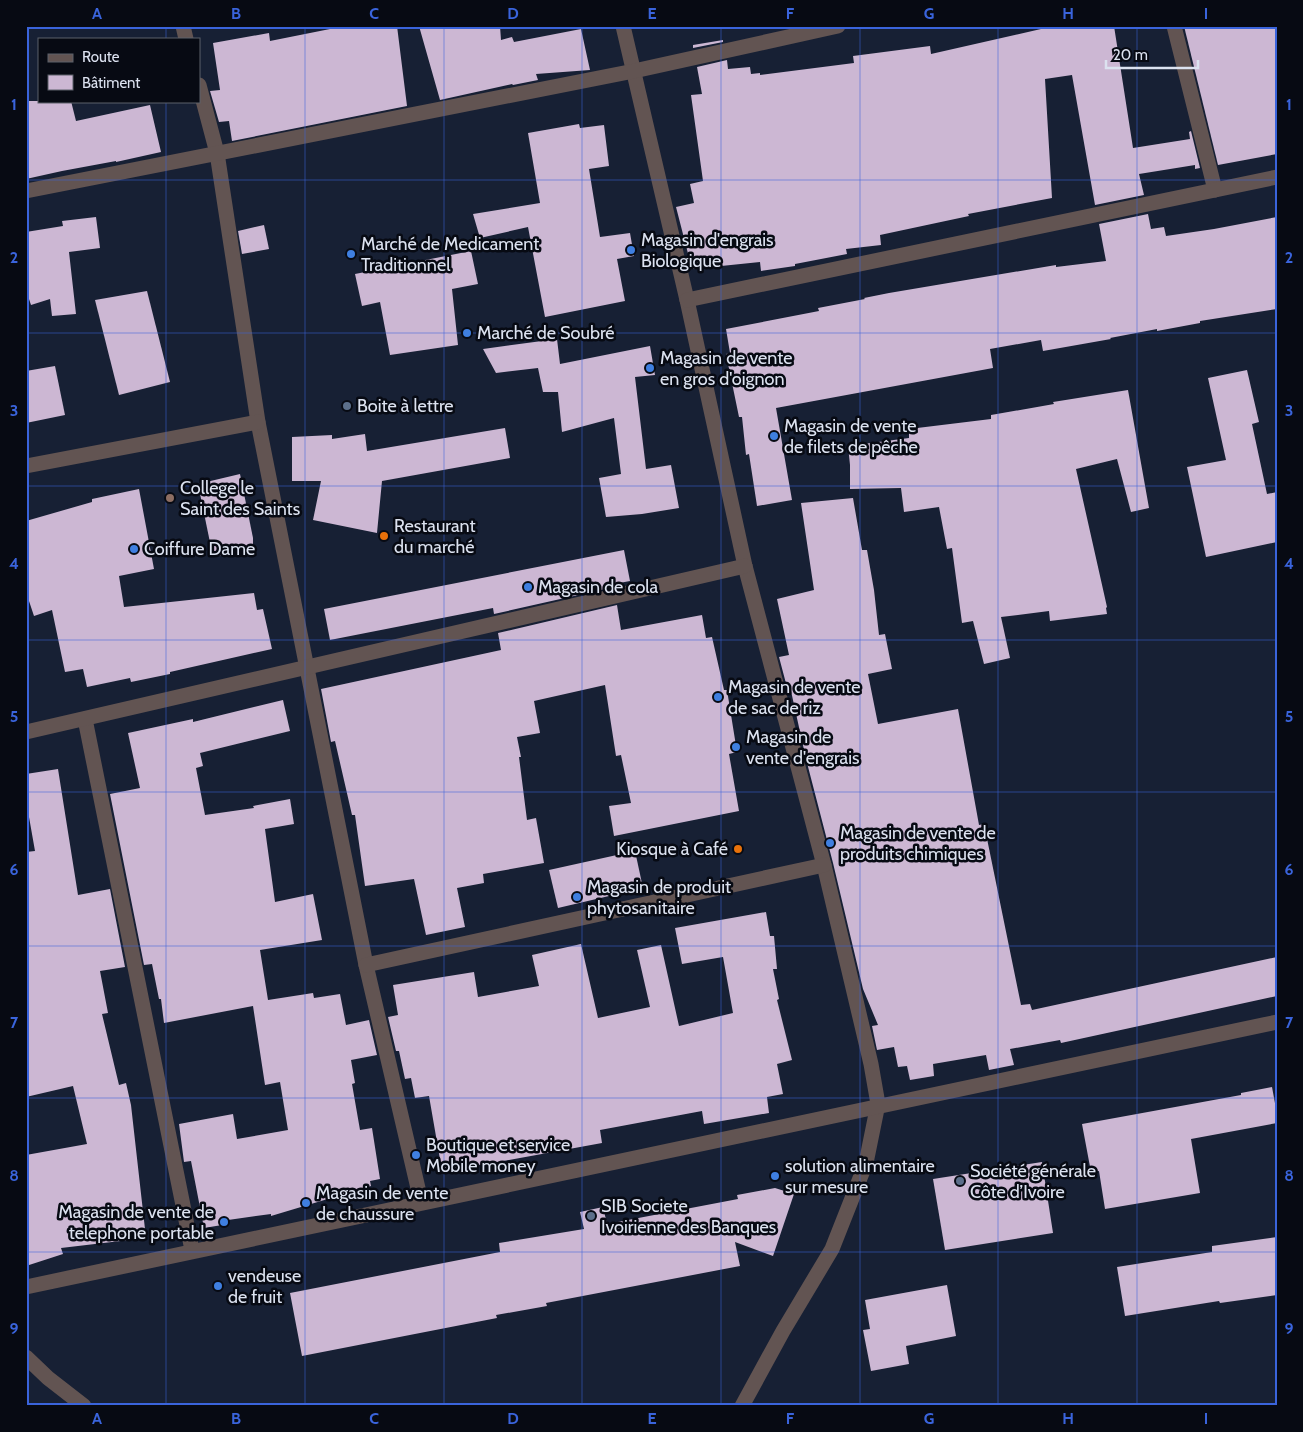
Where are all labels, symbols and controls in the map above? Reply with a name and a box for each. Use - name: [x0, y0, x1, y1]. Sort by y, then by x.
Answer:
- text: A: [92, 4, 102, 23]
- text: B: [231, 4, 241, 23]
- text: C: [369, 4, 379, 23]
- text: D: [507, 4, 519, 23]
- text: E: [647, 4, 657, 23]
- text: F: [786, 4, 795, 23]
- text: G: [924, 4, 934, 23]
- text: H: [1062, 4, 1074, 23]
- text: I: [1204, 4, 1208, 23]
- legend: [38, 38, 200, 102]
- scale bar: [1106, 38, 1198, 70]
- text: 20 m: [1113, 46, 1148, 64]
- text: Route: [82, 48, 120, 66]
- text: Bâtiment: [82, 74, 140, 92]
- text: 1: [11, 95, 17, 114]
- text: 1: [1286, 95, 1292, 114]
- place label: Magasin d'engrais Biologique: [641, 229, 774, 272]
- place label: Marché de Medicament Traditionnel: [361, 233, 539, 276]
- marker: Magasin d'engrais Biologique: [625, 244, 637, 256]
- text: 2: [10, 248, 18, 267]
- marker: Marché de Medicament Traditionnel: [345, 248, 357, 260]
- text: 2: [1285, 248, 1293, 267]
- place label: Marché de Soubré: [477, 322, 615, 344]
- marker: Marché de Soubré: [461, 327, 473, 339]
- place label: Magasin de vente en gros d'oignon: [660, 347, 792, 390]
- marker: Magasin de vente en gros d'oignon: [644, 362, 656, 374]
- place label: Boite à lettre: [357, 395, 454, 417]
- marker: Boite à lettre: [341, 400, 353, 412]
- text: 3: [10, 401, 18, 420]
- text: 3: [1285, 401, 1293, 420]
- place label: Magasin de vente de filets de pêche: [784, 415, 918, 458]
- marker: Magasin de vente de filets de pêche: [768, 430, 780, 442]
- place label: College le Saint des Saints: [180, 477, 300, 520]
- marker: College le Saint des Saints: [164, 492, 176, 504]
- place label: Restaurant du marché: [394, 515, 476, 558]
- marker: Restaurant du marché: [378, 530, 390, 542]
- place label: Coiffure Dame: [144, 538, 255, 560]
- marker: Coiffure Dame: [128, 543, 140, 555]
- text: 4: [9, 554, 19, 573]
- text: 4: [1284, 554, 1294, 573]
- place label: Magasin de cola: [538, 576, 659, 598]
- marker: Magasin de cola: [522, 581, 534, 593]
- place label: Magasin de vente de sac de riz: [728, 676, 860, 719]
- marker: Magasin de vente de sac de riz: [712, 691, 724, 703]
- text: 5: [10, 707, 18, 726]
- text: 5: [1285, 707, 1293, 726]
- place label: Magasin de vente d'engrais: [746, 726, 860, 769]
- marker: Magasin de vente d'engrais: [730, 741, 742, 753]
- place label: Magasin de vente de produits chimiques: [840, 822, 996, 865]
- marker: Magasin de vente de produits chimiques: [824, 837, 836, 849]
- place label: Kiosque à Café: [616, 838, 728, 860]
- marker: Kiosque à Café: [732, 843, 744, 855]
- text: 6: [10, 860, 19, 879]
- text: 6: [1285, 860, 1294, 879]
- place label: Magasin de produit phytosanitaire: [587, 876, 731, 919]
- marker: Magasin de produit phytosanitaire: [571, 891, 583, 903]
- text: 7: [10, 1013, 19, 1032]
- text: 7: [1285, 1013, 1294, 1032]
- place label: Boutique et service Mobile money: [426, 1134, 570, 1177]
- marker: Boutique et service Mobile money: [410, 1149, 422, 1161]
- place label: solution alimentaire sur mesure: [785, 1155, 935, 1198]
- place label: Société générale Côte d’Ivoire: [970, 1160, 1096, 1203]
- text: 8: [9, 1166, 19, 1185]
- text: 8: [1284, 1166, 1294, 1185]
- marker: solution alimentaire sur mesure: [769, 1170, 781, 1182]
- marker: Société générale Côte d’Ivoire: [954, 1175, 966, 1187]
- place label: Magasin de vente de chaussure: [316, 1182, 448, 1225]
- place label: SIB Societe Ivoirienne des Banques: [601, 1195, 776, 1238]
- marker: Magasin de vente de chaussure: [300, 1197, 312, 1209]
- place label: Magasin de vente de telephone portable: [58, 1201, 214, 1244]
- marker: SIB Societe Ivoirienne des Banques: [585, 1210, 597, 1222]
- marker: Magasin de vente de telephone portable: [218, 1216, 230, 1228]
- place label: vendeuse de fruit: [228, 1265, 301, 1308]
- marker: vendeuse de fruit: [212, 1280, 224, 1292]
- text: 9: [10, 1319, 19, 1338]
- text: 9: [1285, 1319, 1294, 1338]
- text: A: [92, 1409, 102, 1428]
- text: B: [231, 1409, 241, 1428]
- text: C: [369, 1409, 379, 1428]
- text: D: [507, 1409, 519, 1428]
- text: E: [647, 1409, 657, 1428]
- text: F: [786, 1409, 795, 1428]
- text: G: [924, 1409, 934, 1428]
- text: H: [1062, 1409, 1074, 1428]
- text: I: [1204, 1409, 1208, 1428]

